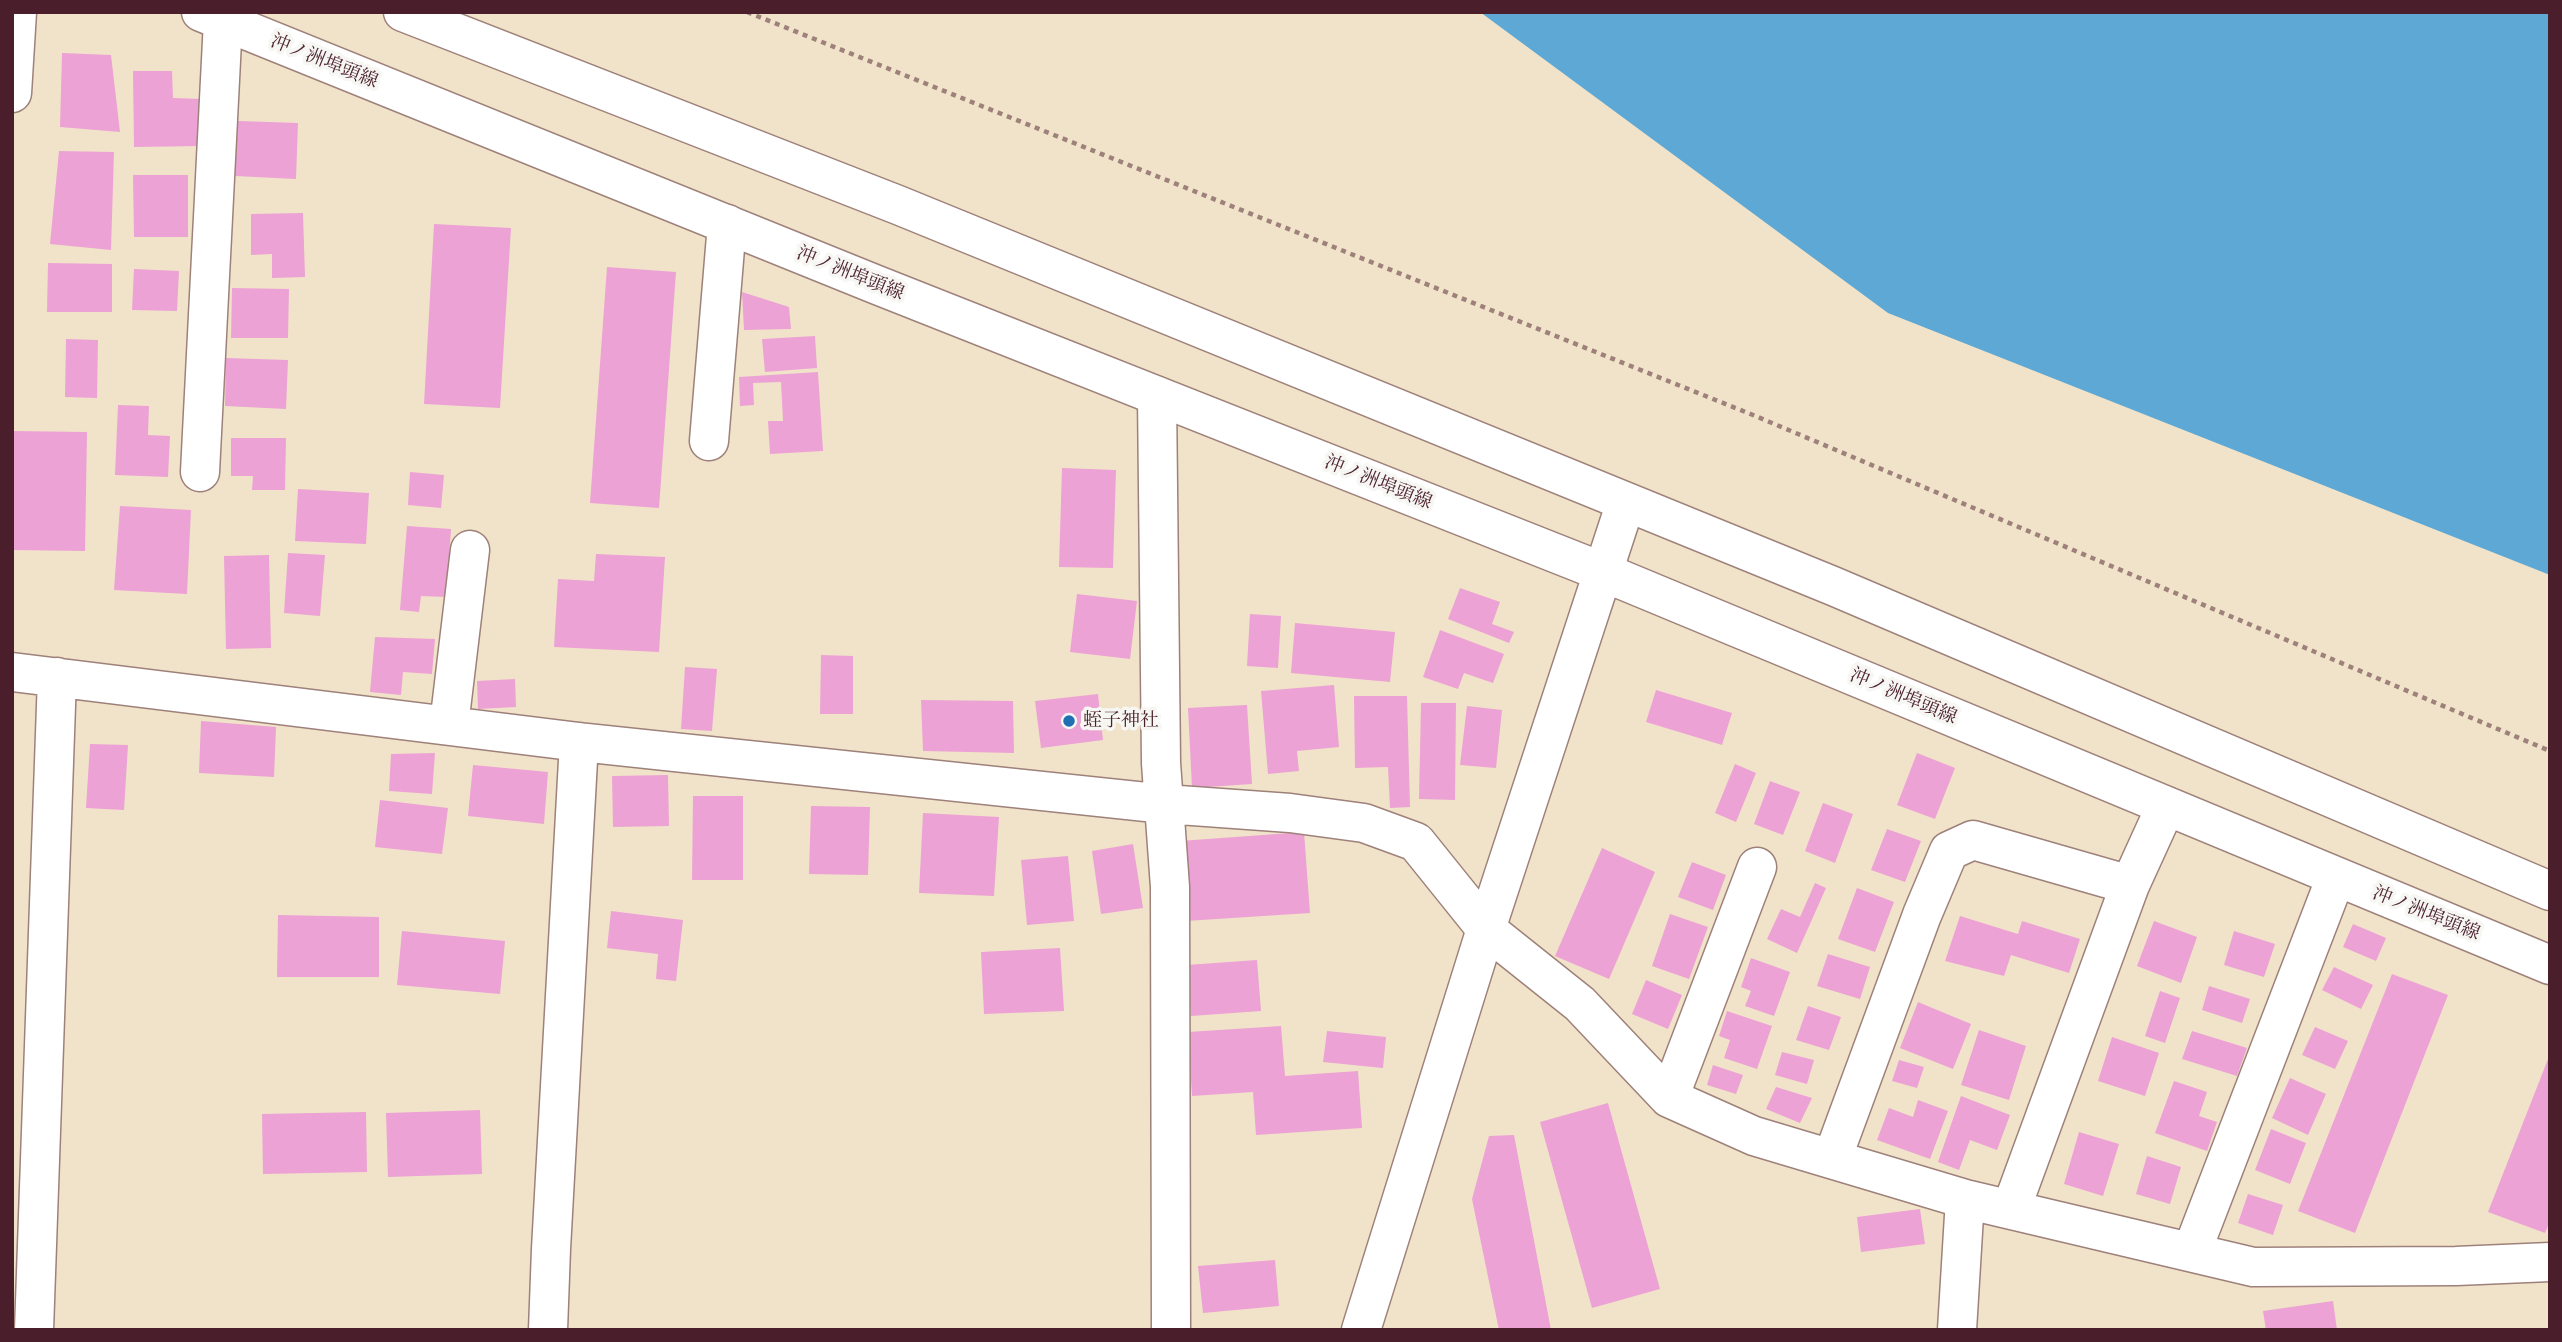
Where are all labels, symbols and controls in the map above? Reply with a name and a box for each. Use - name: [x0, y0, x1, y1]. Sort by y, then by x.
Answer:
- street label: 沖ノ洲埠頭線: [267, 30, 381, 94]
- street label: 沖ノ洲埠頭線: [793, 242, 907, 306]
- street label: 沖ノ洲埠頭線: [1321, 451, 1435, 515]
- street label: 沖ノ洲埠頭線: [1846, 664, 1960, 730]
- place label: 蛭子神社: [1083, 710, 1159, 732]
- marker: 蛭子神社: [1061, 713, 1077, 729]
- street label: 沖ノ洲埠頭線: [2369, 882, 2483, 946]

